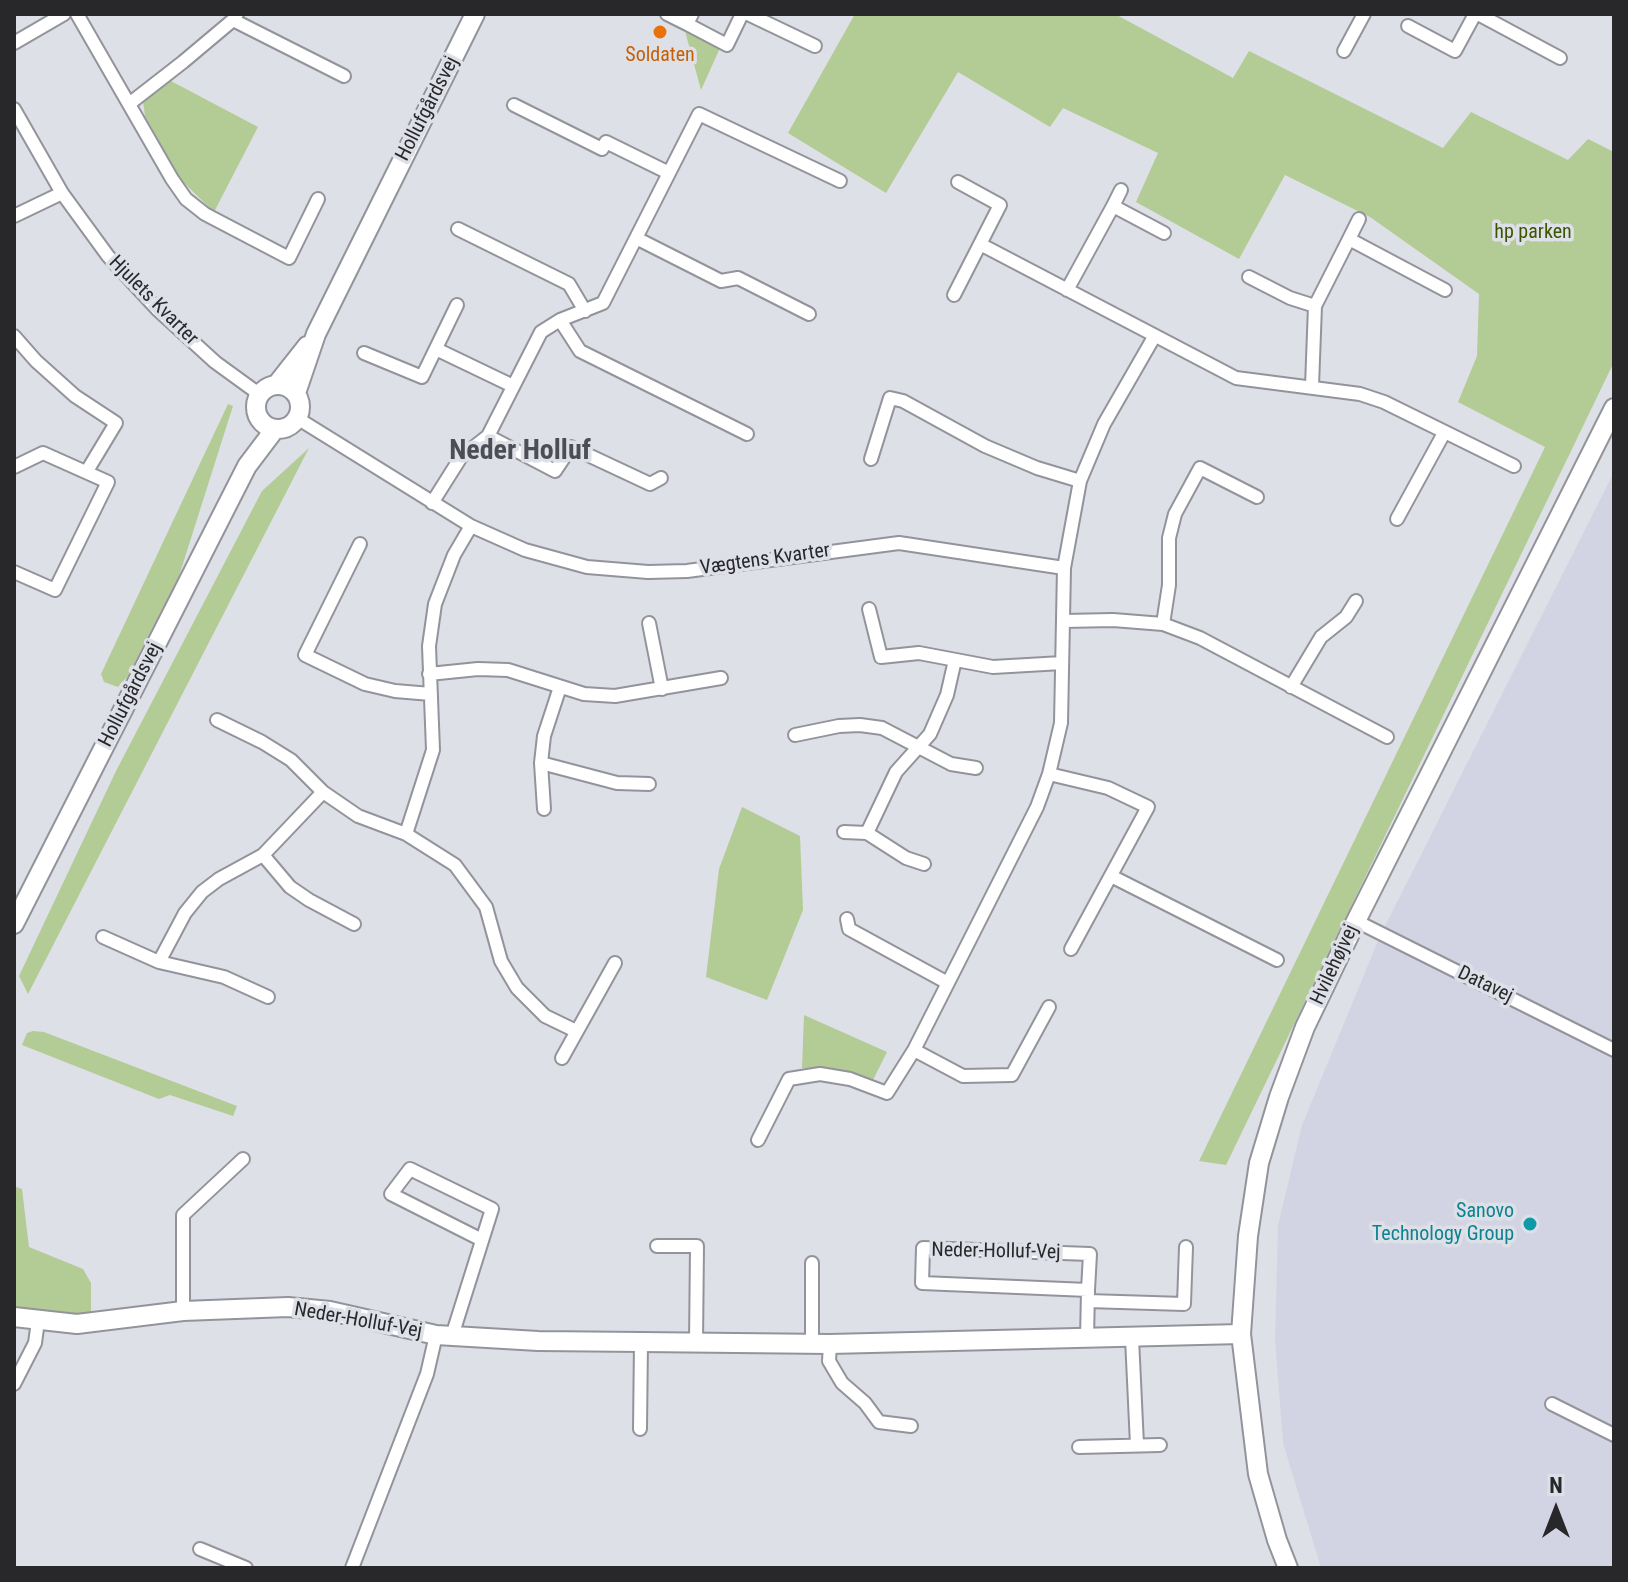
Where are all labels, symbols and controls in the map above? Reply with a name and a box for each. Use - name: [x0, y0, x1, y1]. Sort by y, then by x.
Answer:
- marker: Soldaten: [651, 23, 669, 41]
- place label: Soldaten: [625, 44, 695, 68]
- street label: Hollufgårdsvej: [391, 53, 465, 165]
- park label: hp parken: [1494, 221, 1572, 245]
- street label: Hjulets Kvarter: [103, 251, 203, 351]
- district label: Neder Holluf: [449, 435, 591, 469]
- street label: Vægtens Kvarter: [699, 539, 831, 581]
- street label: Hollufgårdsvej: [94, 639, 168, 751]
- street label: Hvilehøjvej: [1306, 921, 1364, 1009]
- street label: Datavej: [1453, 961, 1517, 1009]
- place label: Sanovo Technology Group: [1372, 1200, 1514, 1247]
- marker: Sanovo Technology Group: [1521, 1215, 1539, 1233]
- street label: Neder-Holluf-Vej: [931, 1239, 1061, 1265]
- street label: Neder-Holluf-Vej: [292, 1298, 424, 1344]
- north arrow: [1516, 1470, 1596, 1550]
- text: N: [1549, 1473, 1563, 1498]

